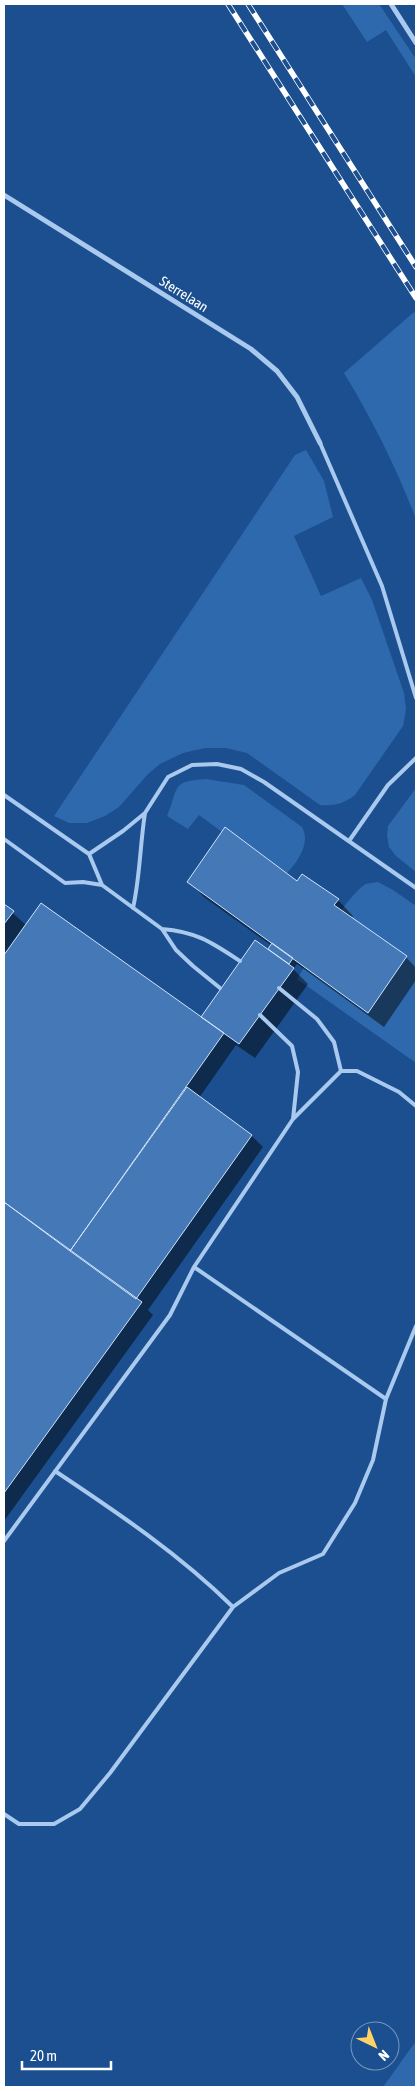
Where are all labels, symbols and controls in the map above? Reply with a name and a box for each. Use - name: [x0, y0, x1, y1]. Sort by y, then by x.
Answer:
- street label: Sterrelaan: [157, 273, 211, 315]
- north arrow: [350, 2021, 400, 2071]
- scale bar: [22, 2038, 111, 2070]
- text: 20 m: [30, 2047, 57, 2064]
- text: N: [375, 2047, 392, 2064]

